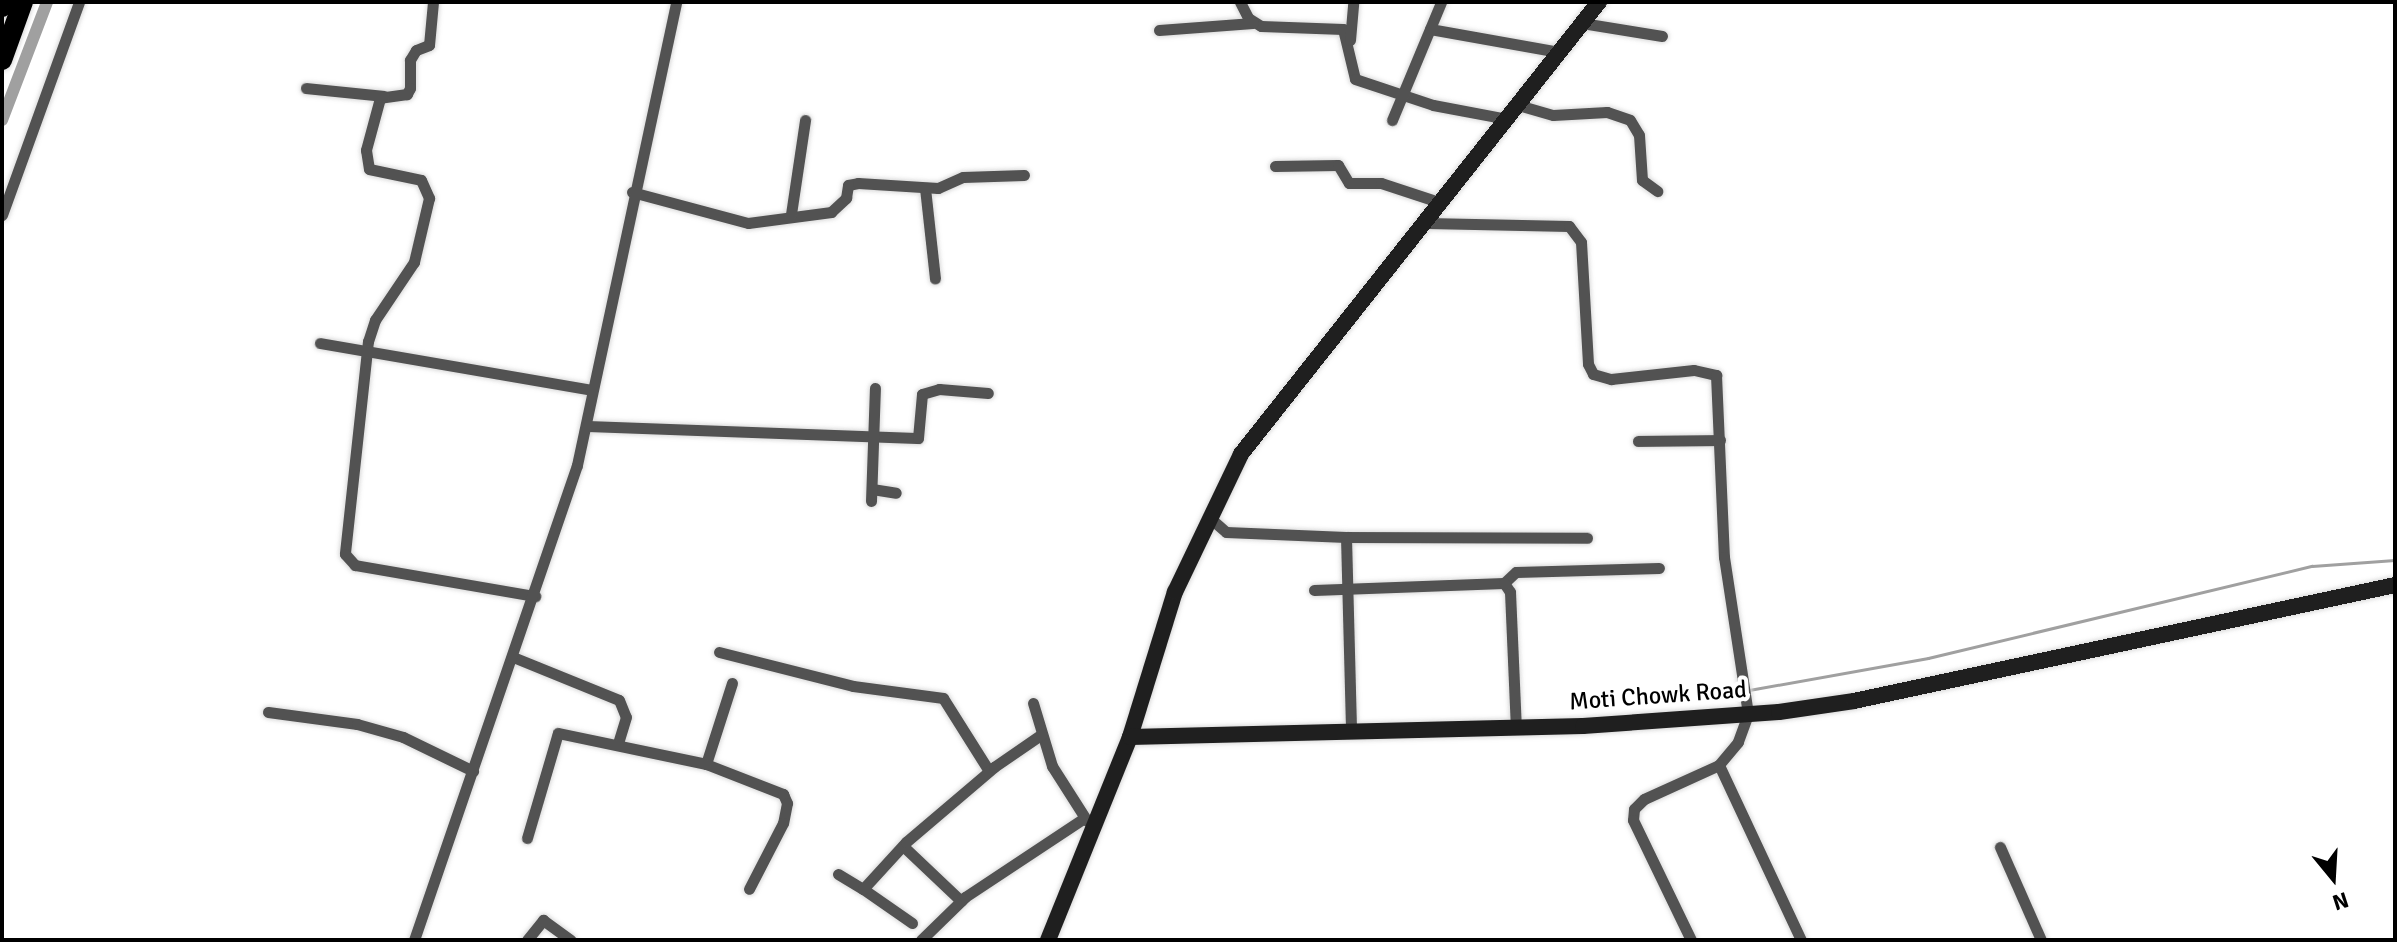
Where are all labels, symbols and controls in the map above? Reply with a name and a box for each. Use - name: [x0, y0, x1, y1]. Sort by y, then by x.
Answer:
- street label: Moti Chowk Road: [1568, 675, 1748, 717]
- north arrow: [2293, 838, 2373, 918]
- text: N: [2329, 886, 2352, 917]

